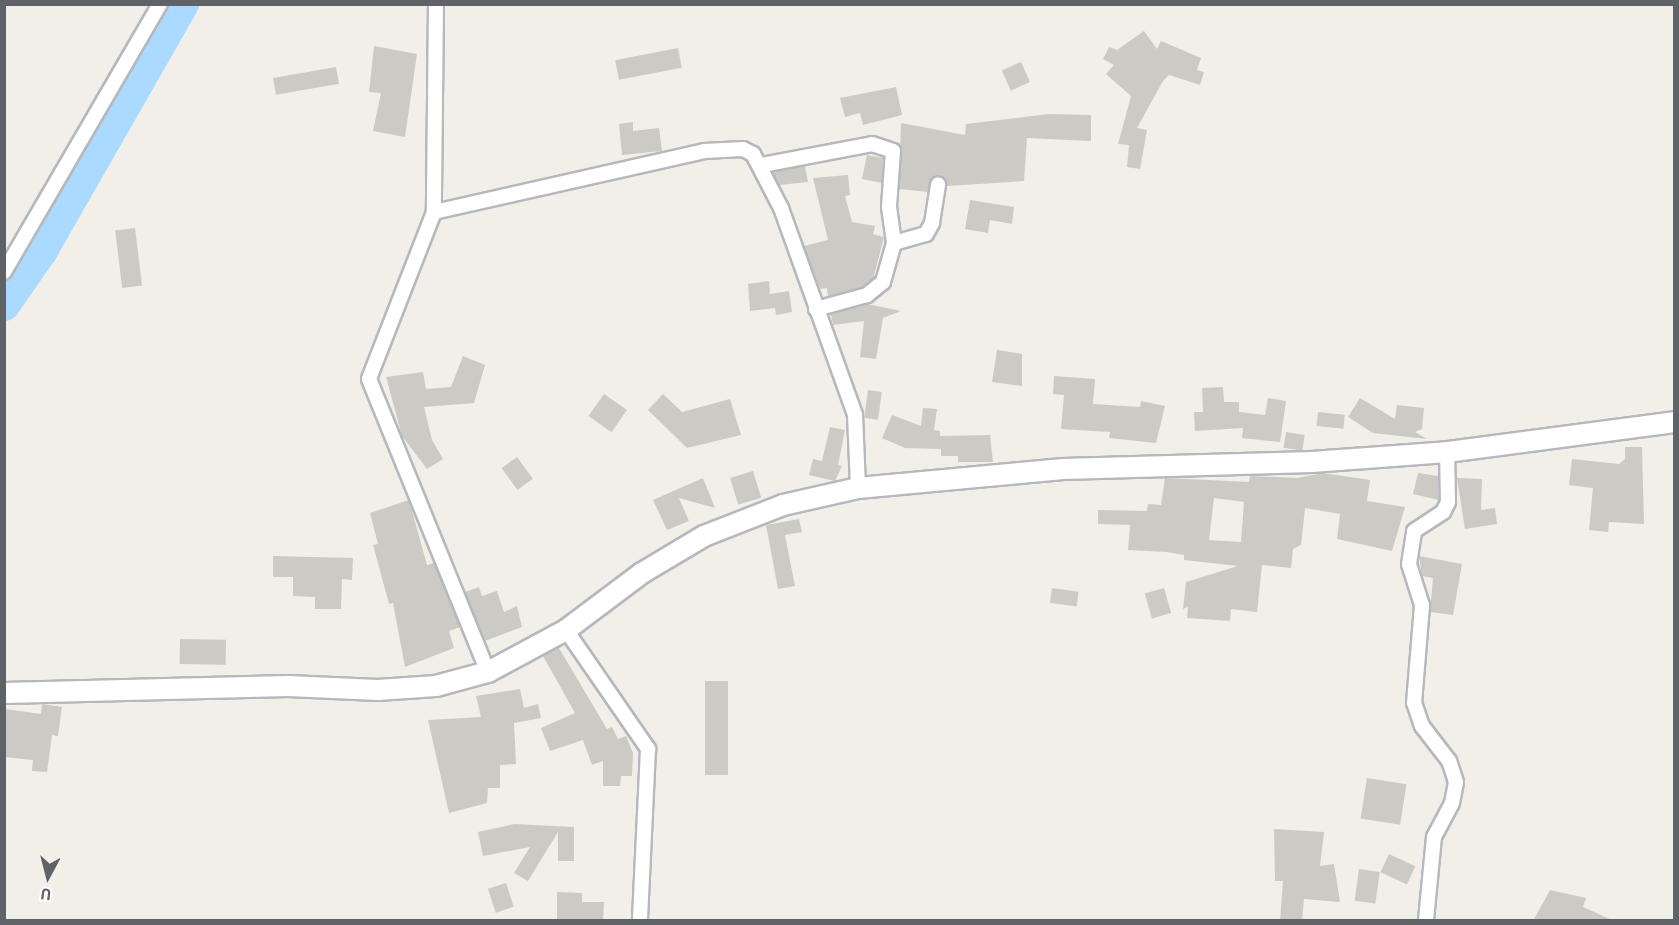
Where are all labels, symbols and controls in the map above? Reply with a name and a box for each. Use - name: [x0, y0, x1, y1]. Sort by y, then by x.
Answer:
- north arrow: [18, 847, 78, 907]
- text: U: [39, 882, 52, 907]

